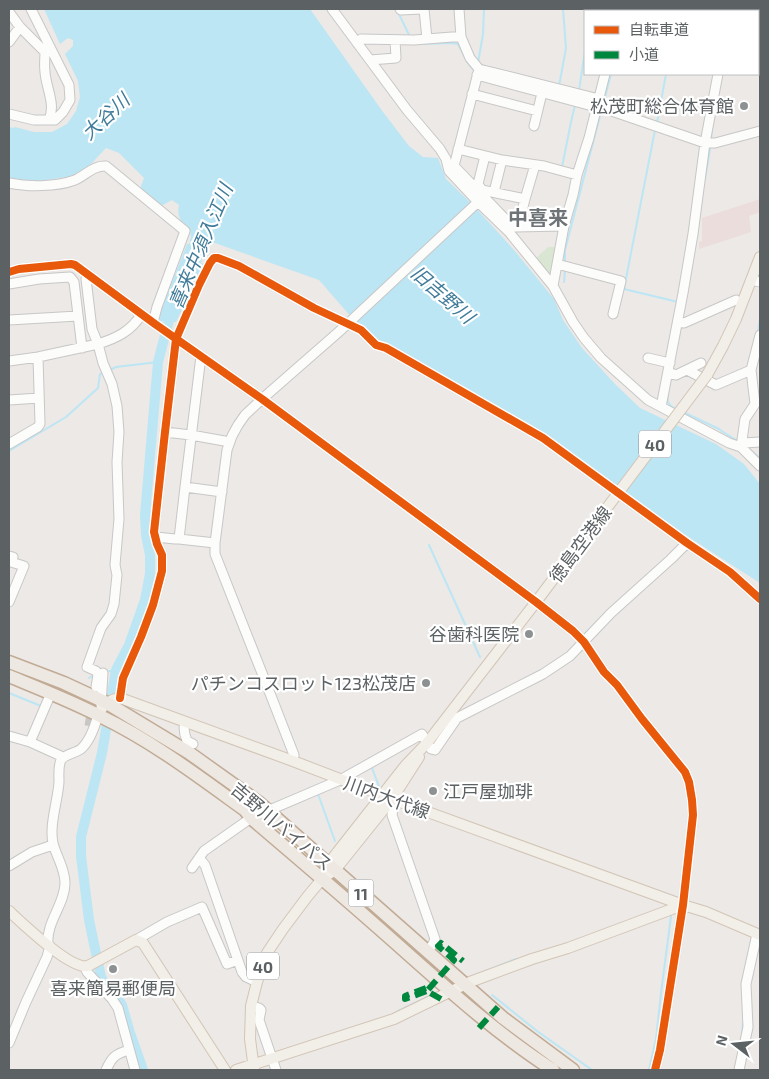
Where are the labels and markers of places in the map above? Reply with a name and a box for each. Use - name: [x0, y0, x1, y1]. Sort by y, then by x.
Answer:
- place label: 松茂町総合体育館: [590, 95, 734, 117]
- marker: 松茂町総合体育館: [738, 100, 750, 112]
- place label: 谷歯科医院: [429, 623, 519, 645]
- marker: 谷歯科医院: [523, 628, 535, 640]
- place label: パチンコスロット123松茂店: [191, 672, 416, 694]
- marker: パチンコスロット123松茂店: [420, 677, 432, 689]
- place label: 江戸屋珈琲: [443, 780, 533, 802]
- marker: 江戸屋珈琲: [427, 785, 439, 797]
- marker: 喜来簡易郵便局: [107, 963, 119, 975]
- place label: 喜来簡易郵便局: [50, 977, 176, 999]

